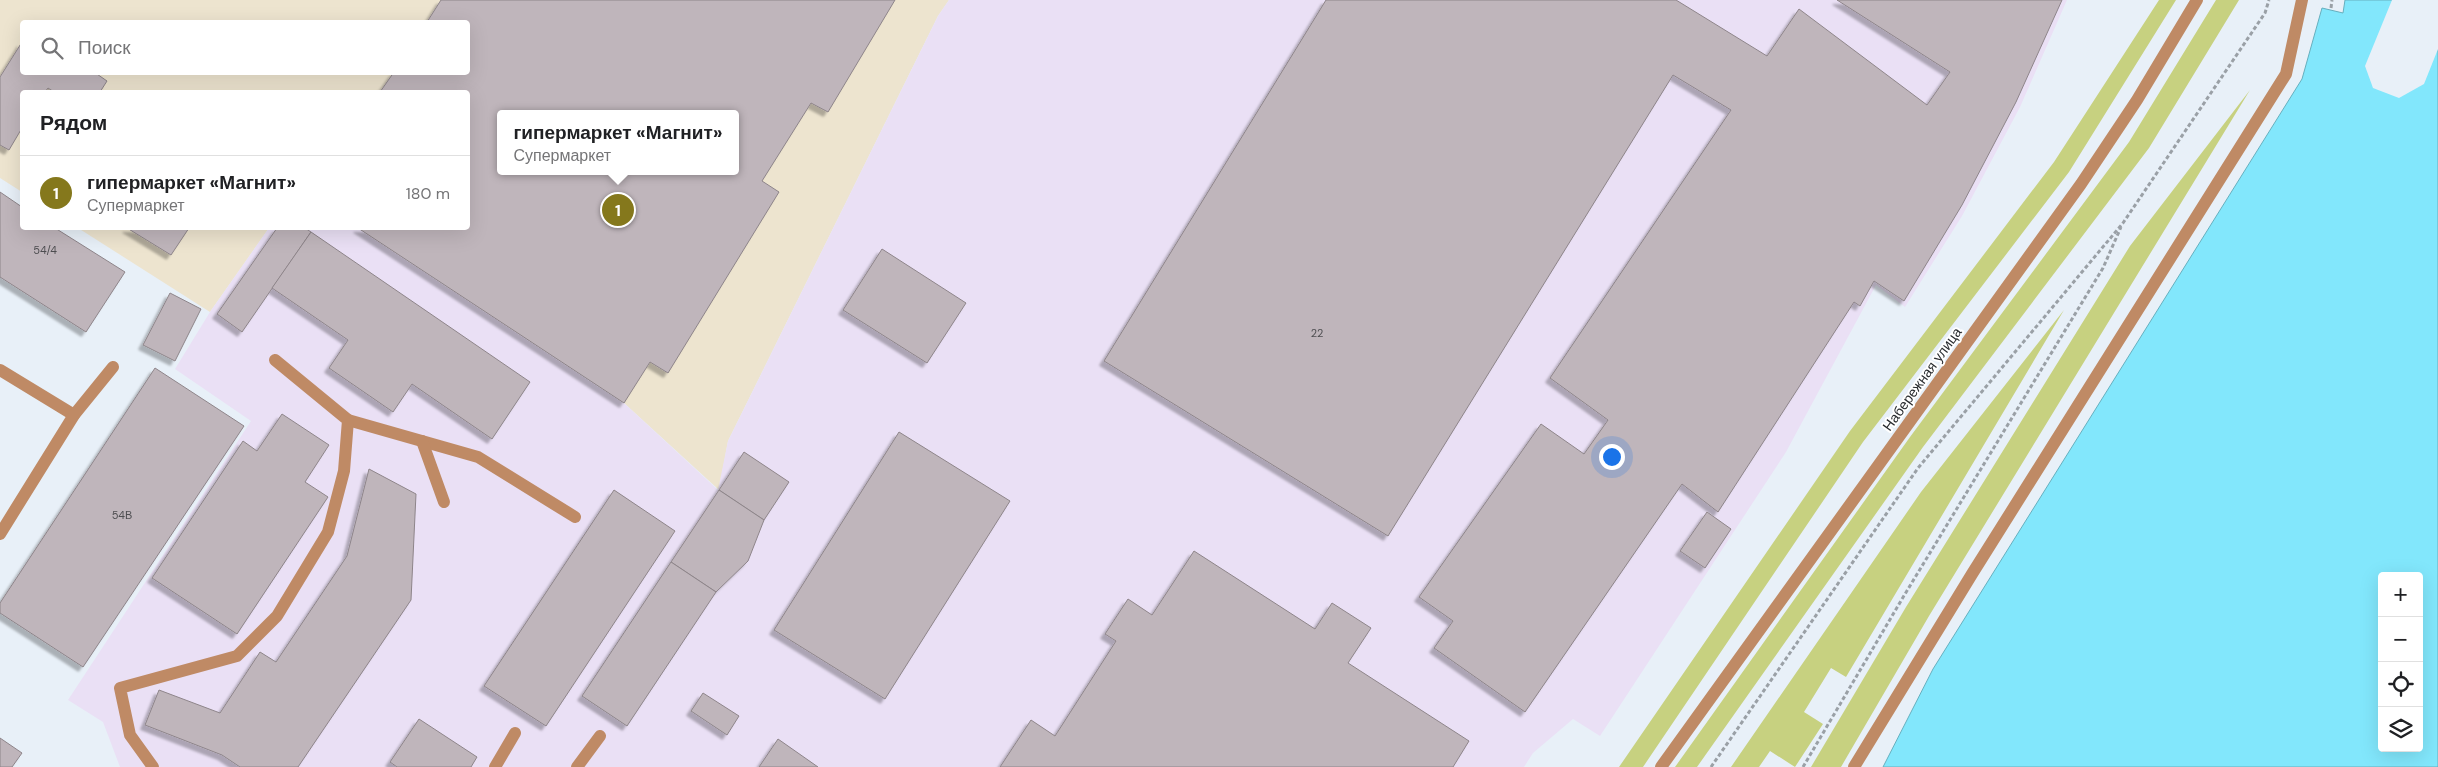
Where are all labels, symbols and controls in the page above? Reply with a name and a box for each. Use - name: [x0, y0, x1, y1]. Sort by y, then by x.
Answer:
- search box: [20, 20, 470, 75]
- icon: search: [38, 34, 66, 62]
- text: Поиск: [78, 35, 131, 60]
- text: Рядом: [40, 109, 107, 137]
- popup: [497, 110, 739, 175]
- text: гипермаркет «Магнит»: [513, 120, 723, 145]
- text: Супермаркет: [513, 145, 611, 166]
- text: гипермаркет «Магнит»: [87, 170, 296, 195]
- text: 1: [53, 183, 59, 204]
- text: 180 m: [406, 183, 450, 204]
- pin: 1: [602, 191, 634, 229]
- text: Супермаркет: [87, 195, 185, 216]
- house number: 54/4: [33, 243, 57, 257]
- street label: Набережная улица: [1878, 324, 1966, 434]
- house number: 22: [1311, 326, 1323, 340]
- your location: [1599, 444, 1625, 470]
- house number: 54В: [112, 508, 132, 522]
- map controls: [2378, 572, 2423, 752]
- button: +: [2378, 572, 2423, 617]
- button: −: [2378, 617, 2423, 662]
- button: locate: [2378, 662, 2423, 707]
- button: layers: [2378, 707, 2423, 752]

